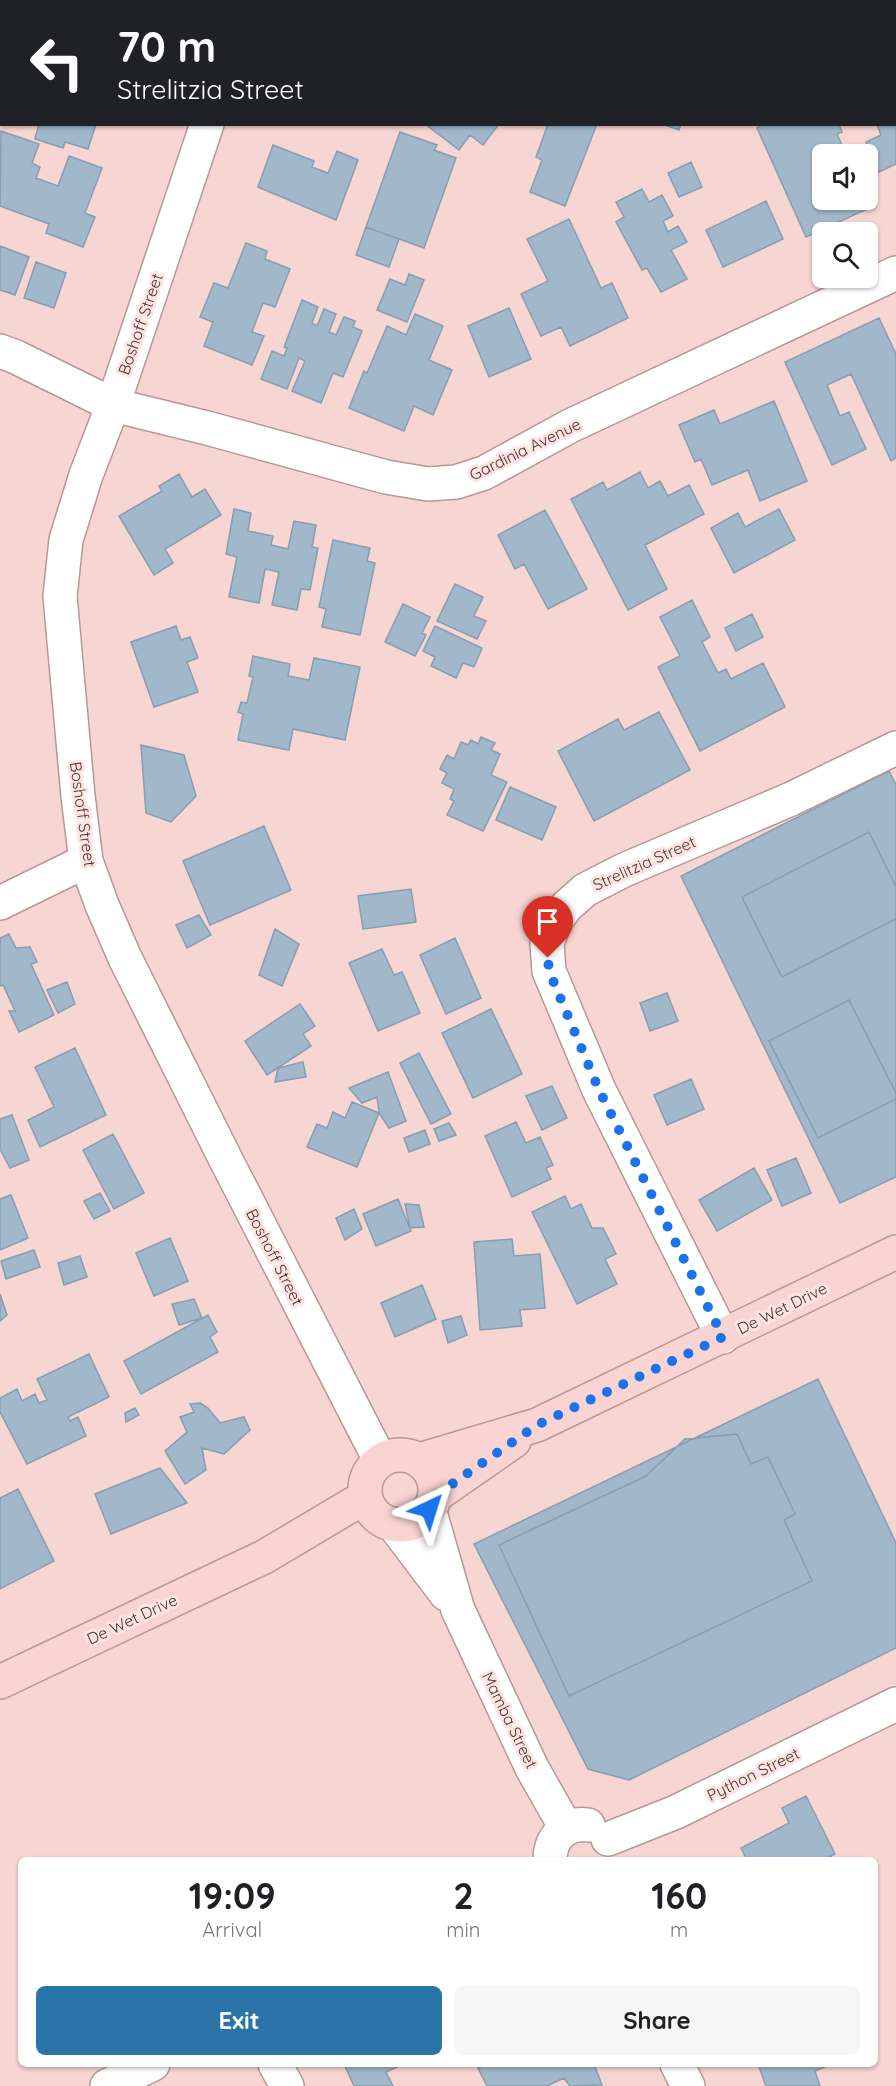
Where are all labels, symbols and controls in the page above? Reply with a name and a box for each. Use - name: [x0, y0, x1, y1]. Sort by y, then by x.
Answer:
- text: 70 m: [117, 20, 216, 73]
- icon: left: [18, 24, 96, 102]
- text: Strelitzia Street: [117, 72, 304, 106]
- map controls: [812, 144, 878, 288]
- button: sound: [812, 144, 878, 210]
- button: search: [812, 222, 878, 288]
- street label: Boshoff Street: [113, 271, 167, 377]
- street label: Gardinia Avenue: [466, 413, 584, 485]
- street label: Boshoff Street: [66, 760, 100, 868]
- street label: Strelitzia Street: [589, 831, 699, 895]
- pin: [522, 896, 573, 958]
- icon: arrive: [531, 905, 564, 938]
- street label: Boshoff Street: [242, 1205, 308, 1309]
- street label: De Wet Drive: [734, 1278, 830, 1338]
- position arrow: [397, 1477, 461, 1541]
- street label: De Wet Drive: [84, 1589, 180, 1649]
- street label: Mamba Street: [478, 1668, 542, 1772]
- street label: Python Street: [704, 1743, 802, 1805]
- text: 19:09: [189, 1873, 276, 1918]
- text: 2: [453, 1873, 474, 1918]
- text: 160: [651, 1873, 707, 1918]
- text: Arrival: [202, 1917, 262, 1942]
- text: min: [446, 1917, 480, 1942]
- text: m: [670, 1917, 688, 1942]
- button: Exit: [36, 1986, 442, 2055]
- button: Share: [454, 1986, 860, 2055]

